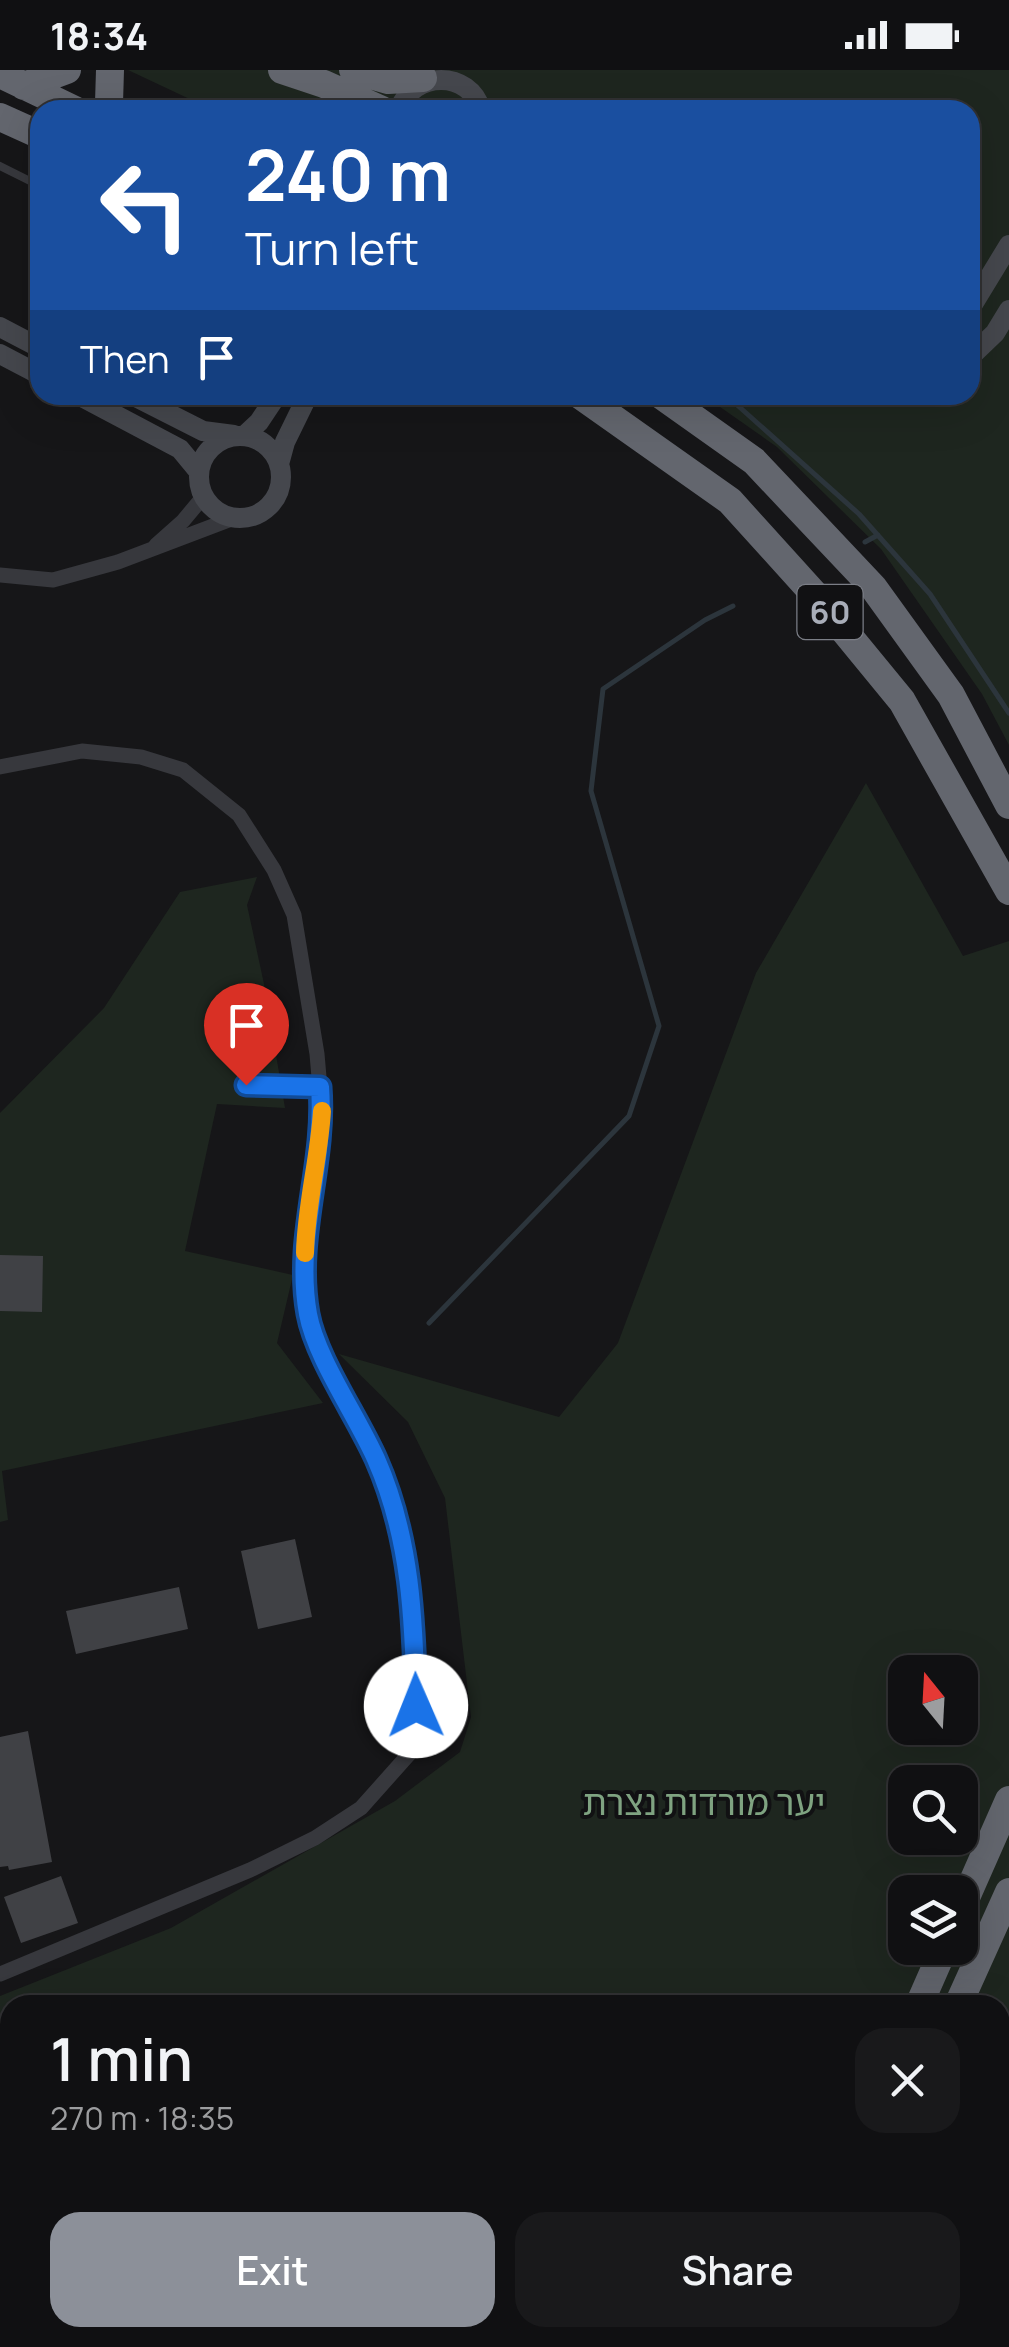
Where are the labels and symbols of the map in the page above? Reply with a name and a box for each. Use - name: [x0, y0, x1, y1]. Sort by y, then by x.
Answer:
- road number: 60: [798, 585, 862, 639]
- pin: [204, 983, 289, 1086]
- position arrow: [364, 1654, 468, 1758]
- north arrow: [888, 1655, 978, 1745]
- park label: יער מורדות נצרת: [583, 1778, 825, 1826]

